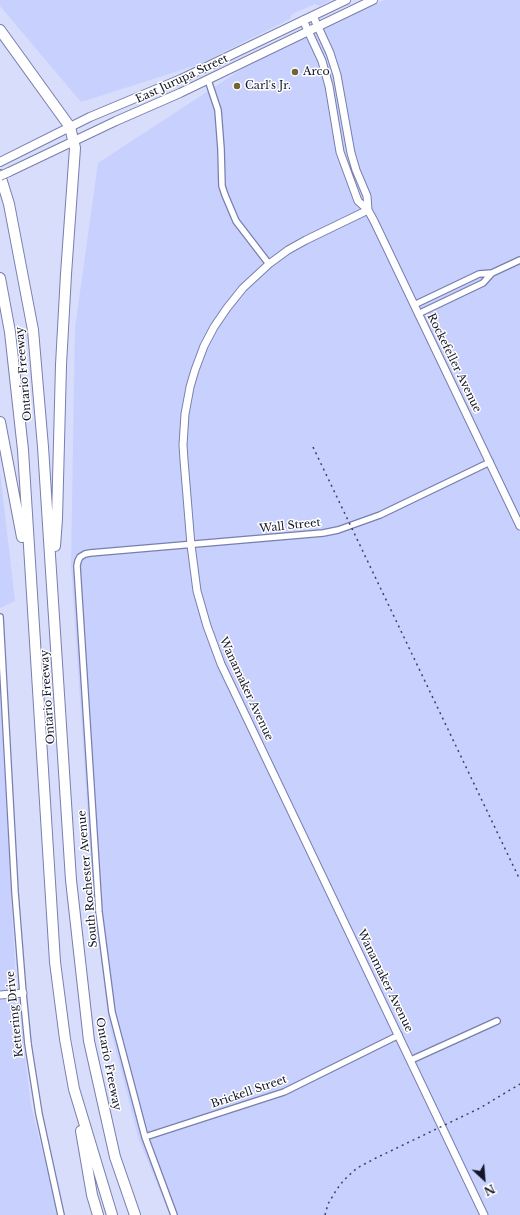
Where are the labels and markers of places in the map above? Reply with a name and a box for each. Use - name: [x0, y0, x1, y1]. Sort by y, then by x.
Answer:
- place label: Arco: [303, 65, 330, 79]
- marker: Arco: [290, 67, 300, 77]
- place label: Carl's Jr.: [245, 79, 291, 93]
- marker: Carl's Jr.: [232, 81, 242, 91]

